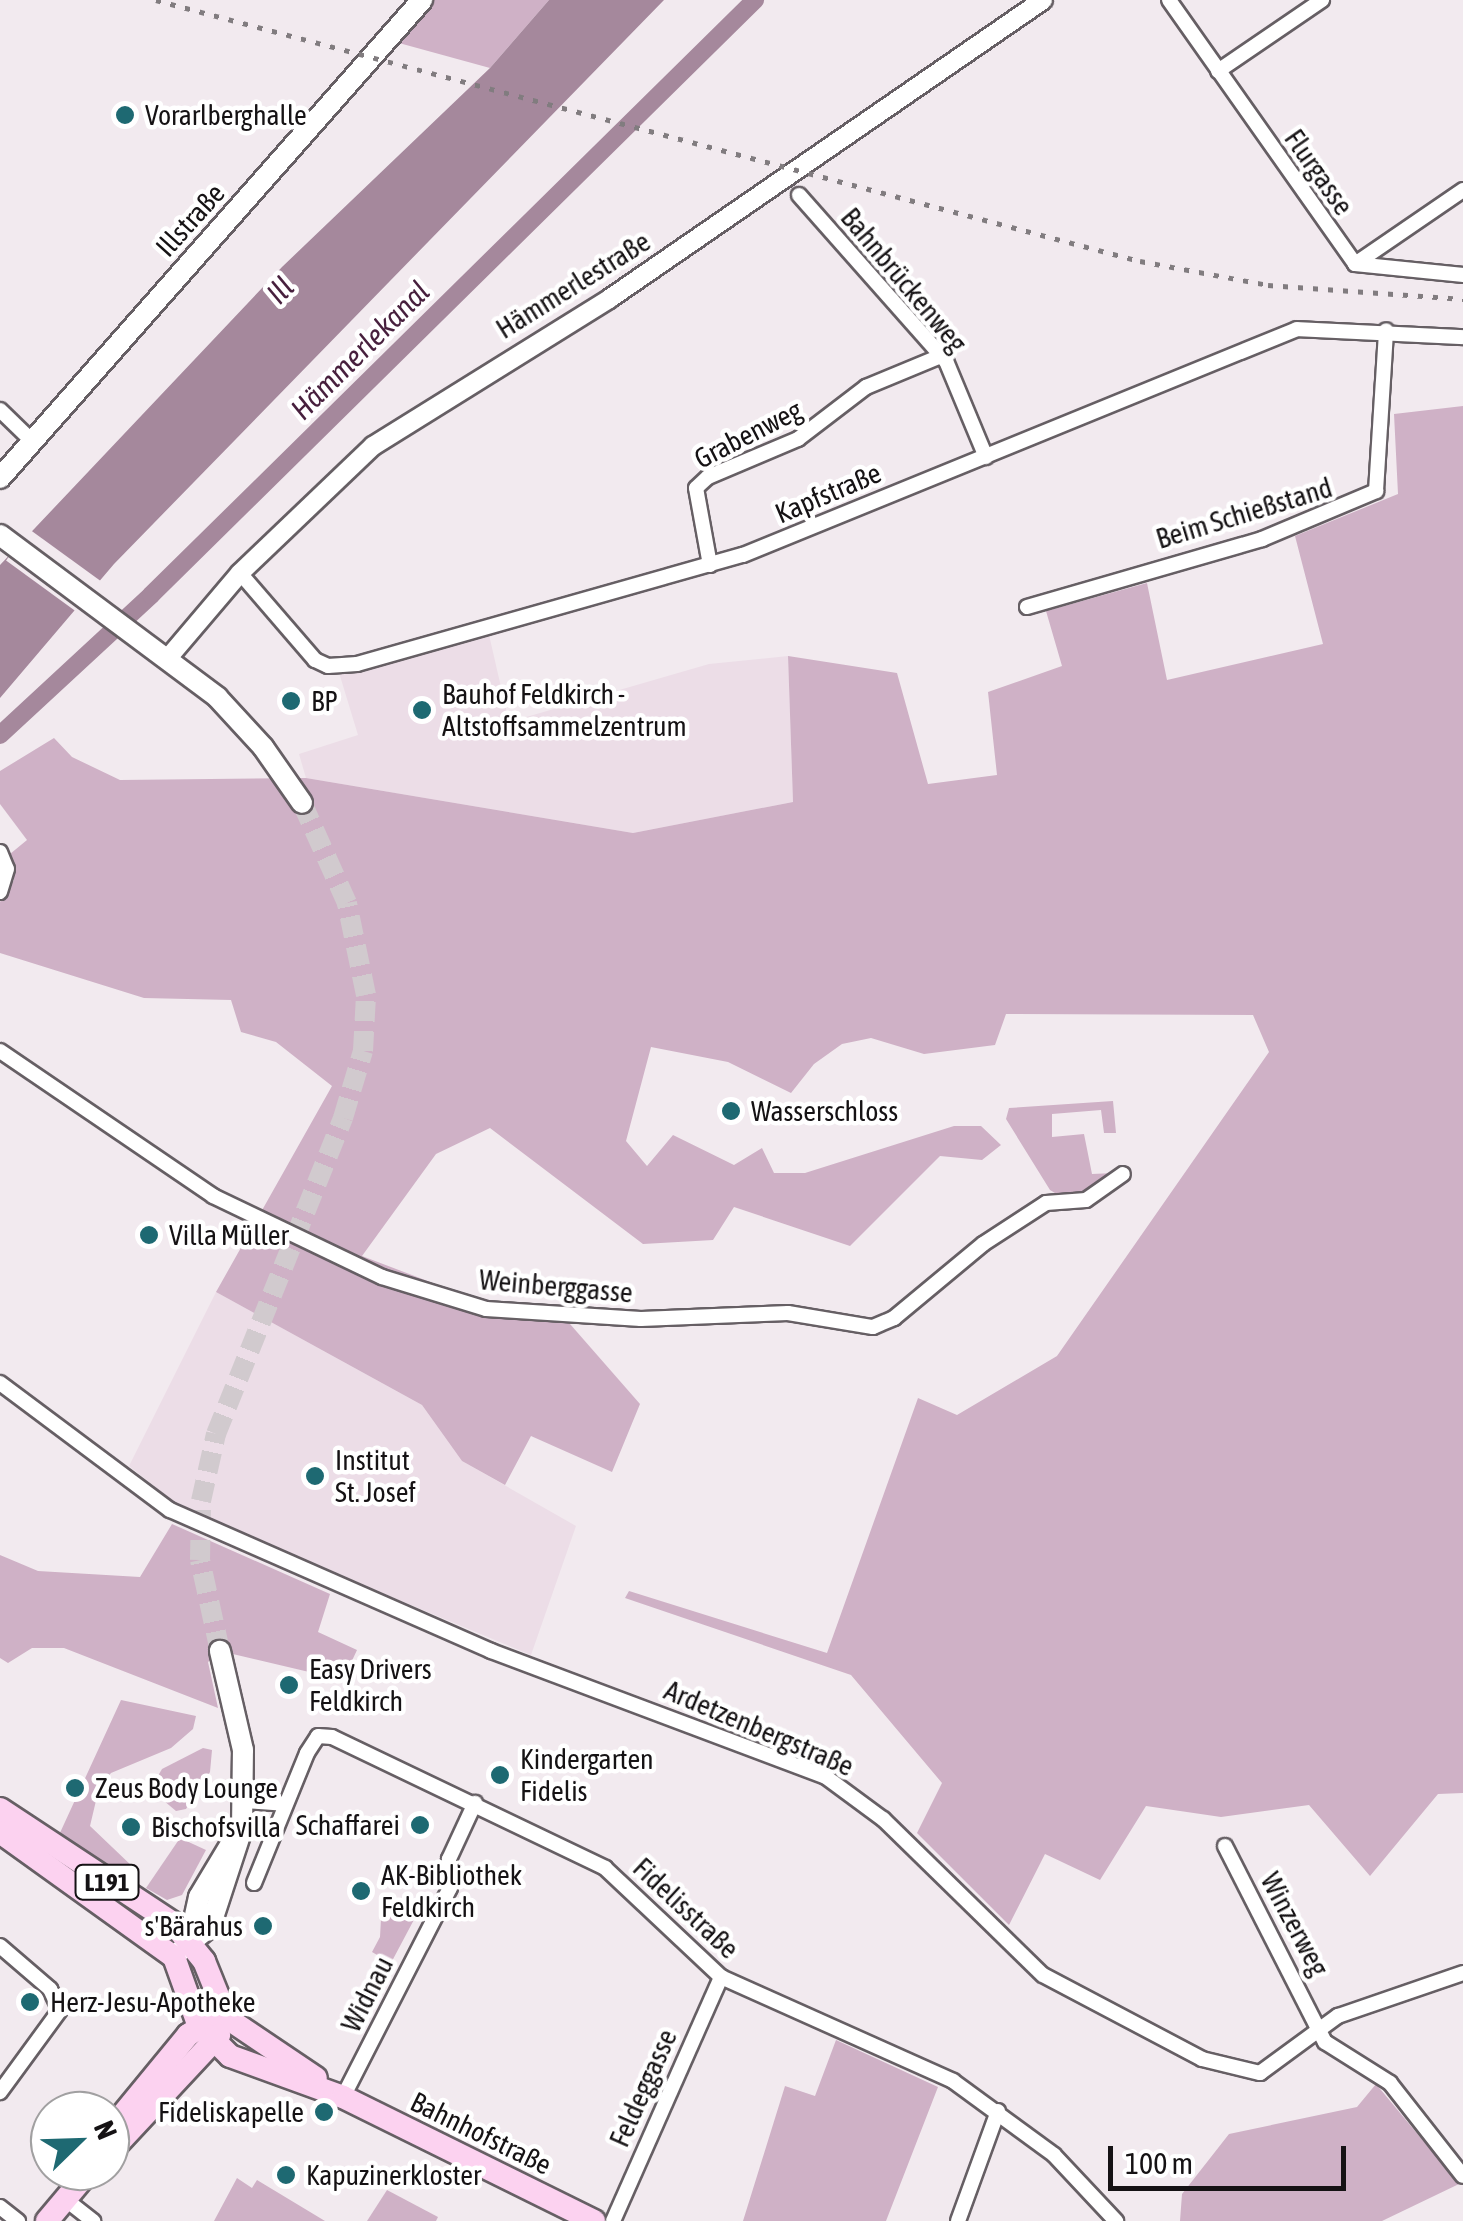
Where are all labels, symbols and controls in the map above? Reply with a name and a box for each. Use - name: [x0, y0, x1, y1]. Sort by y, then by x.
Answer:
- place label: Vorarlberghalle: [145, 98, 307, 132]
- marker: Vorarlberghalle: [114, 104, 136, 126]
- street label: Flurgasse: [1278, 123, 1360, 221]
- street label: Illstraße: [149, 177, 231, 263]
- street label: Bahnbrückenweg: [834, 201, 974, 359]
- street label: Hämmerlestraße: [490, 224, 656, 346]
- water label: Ill: [259, 269, 301, 311]
- water label: Hämmerlekanal: [283, 273, 437, 427]
- street label: Grabenweg: [689, 393, 807, 475]
- street label: Kapfstraße: [770, 456, 886, 530]
- street label: Beim Schießstand: [1152, 470, 1336, 556]
- place label: Bauhof Feldkirch - Altstoffsammelzentrum: [442, 677, 687, 743]
- place label: BP: [311, 684, 338, 718]
- marker: BP: [280, 690, 302, 712]
- marker: Bauhof Feldkirch - Altstoffsammelzentrum: [411, 699, 433, 721]
- place label: Wasserschloss: [751, 1094, 898, 1128]
- marker: Wasserschloss: [720, 1100, 742, 1122]
- place label: Villa Müller: [169, 1218, 289, 1252]
- marker: Villa Müller: [138, 1224, 160, 1246]
- street label: Weinberggasse: [478, 1263, 634, 1309]
- place label: Institut St. Josef: [335, 1443, 416, 1509]
- marker: Institut St. Josef: [304, 1465, 326, 1487]
- place label: Easy Drivers Feldkirch: [309, 1652, 432, 1718]
- street label: Ardetzenbergstraße: [659, 1673, 859, 1783]
- marker: Easy Drivers Feldkirch: [278, 1674, 300, 1696]
- place label: Kindergarten Fidelis: [520, 1742, 654, 1808]
- marker: Kindergarten Fidelis: [489, 1764, 511, 1786]
- place label: Zeus Body Lounge: [95, 1771, 278, 1805]
- marker: Zeus Body Lounge: [64, 1777, 86, 1799]
- place label: Schaffarei: [296, 1808, 400, 1842]
- place label: Bischofsvilla: [151, 1810, 281, 1844]
- marker: Schaffarei: [409, 1814, 431, 1836]
- marker: Bischofsvilla: [120, 1816, 142, 1838]
- street label: Fidelisstraße: [626, 1851, 746, 1965]
- place label: AK-Bibliothek Feldkirch: [381, 1858, 522, 1924]
- road number: L191: [74, 1862, 140, 1902]
- street label: Winzerweg: [1254, 1867, 1336, 1981]
- marker: AK-Bibliothek Feldkirch: [350, 1880, 372, 1902]
- place label: s'Bärahus: [145, 1909, 243, 1943]
- marker: s'Bärahus: [252, 1915, 274, 1937]
- street label: Widnau: [334, 1951, 400, 2037]
- place label: Herz-Jesu-Apotheke: [50, 1985, 255, 2019]
- marker: Herz-Jesu-Apotheke: [19, 1991, 41, 2013]
- street label: Feldeggasse: [602, 2024, 684, 2152]
- street label: Bahnhofstraße: [405, 2084, 557, 2182]
- north arrow: [30, 2091, 130, 2191]
- place label: Fideliskapelle: [158, 2095, 304, 2129]
- marker: Fideliskapelle: [313, 2101, 335, 2123]
- text: N: [88, 2116, 124, 2144]
- scale bar: [1113, 2126, 1350, 2188]
- text: 100 m: [1125, 2146, 1193, 2180]
- place label: Kapuzinerkloster: [306, 2158, 481, 2192]
- marker: Kapuzinerkloster: [275, 2164, 297, 2186]

